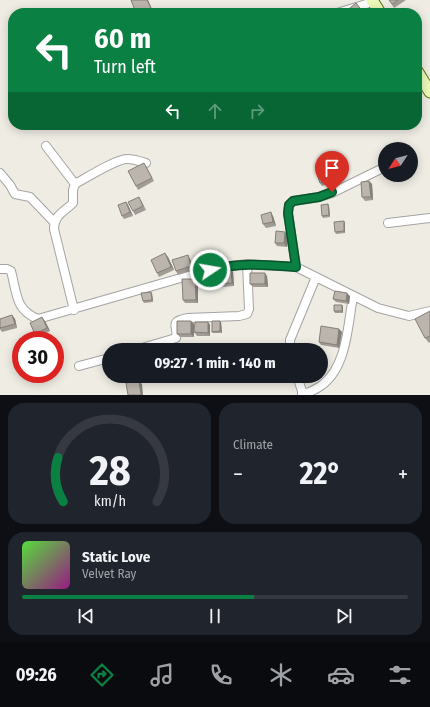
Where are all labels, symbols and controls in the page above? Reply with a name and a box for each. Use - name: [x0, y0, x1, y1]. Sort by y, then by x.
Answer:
- text: 60 m: [94, 22, 151, 55]
- icon: left: [28, 24, 80, 76]
- text: Turn left: [94, 56, 156, 78]
- icon: left: [162, 100, 184, 122]
- icon: ahead: [204, 100, 226, 122]
- icon: right: [246, 100, 268, 122]
- north arrow: [378, 142, 418, 182]
- map controls: [378, 142, 418, 182]
- pin: [315, 151, 349, 192]
- icon: arrive: [321, 157, 343, 179]
- position arrow: [189, 249, 231, 291]
- speed limit sign: 30: [12, 331, 64, 383]
- text: 09:27 · 1 min · 140 m: [154, 354, 276, 372]
- text: Climate: [233, 437, 273, 452]
- text: 28: [88, 445, 130, 495]
- text: 22°: [300, 456, 341, 492]
- text: −: [233, 461, 243, 488]
- text: +: [398, 461, 408, 488]
- text: km/h: [94, 492, 125, 509]
- text: Static Love: [82, 548, 150, 566]
- text: Velvet Ray: [82, 566, 136, 581]
- icon: previous: [75, 605, 97, 627]
- icon: pause: [204, 605, 226, 627]
- icon: next: [333, 605, 355, 627]
- icon: directions: [88, 661, 116, 689]
- icon: music: [148, 661, 176, 689]
- icon: phone: [207, 661, 235, 689]
- icon: climate: [267, 661, 295, 689]
- icon: car: [327, 661, 355, 689]
- icon: filters: [386, 661, 414, 689]
- text: 09:26: [16, 664, 57, 686]

